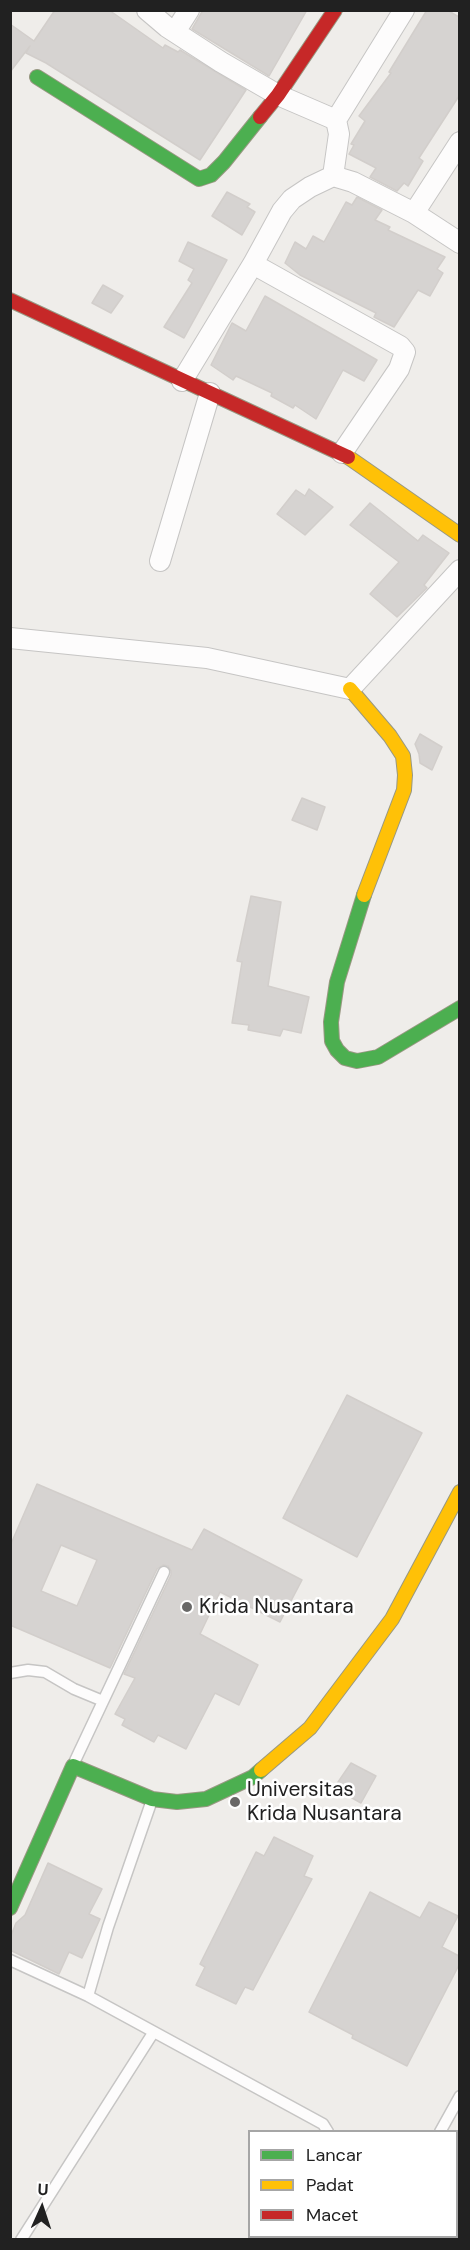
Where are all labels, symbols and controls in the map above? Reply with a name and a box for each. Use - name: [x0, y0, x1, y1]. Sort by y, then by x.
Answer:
- place label: Krida Nusantara: [199, 1594, 354, 1620]
- marker: Krida Nusantara: [180, 1600, 194, 1614]
- place label: Universitas Krida Nusantara: [247, 1777, 402, 1827]
- marker: Universitas Krida Nusantara: [228, 1795, 242, 1809]
- legend: [248, 2130, 458, 2238]
- text: Lancar: [306, 2143, 362, 2167]
- text: Padat: [306, 2173, 354, 2197]
- north arrow: [12, 2178, 72, 2238]
- text: U: [37, 2179, 49, 2200]
- text: Macet: [306, 2203, 358, 2227]

